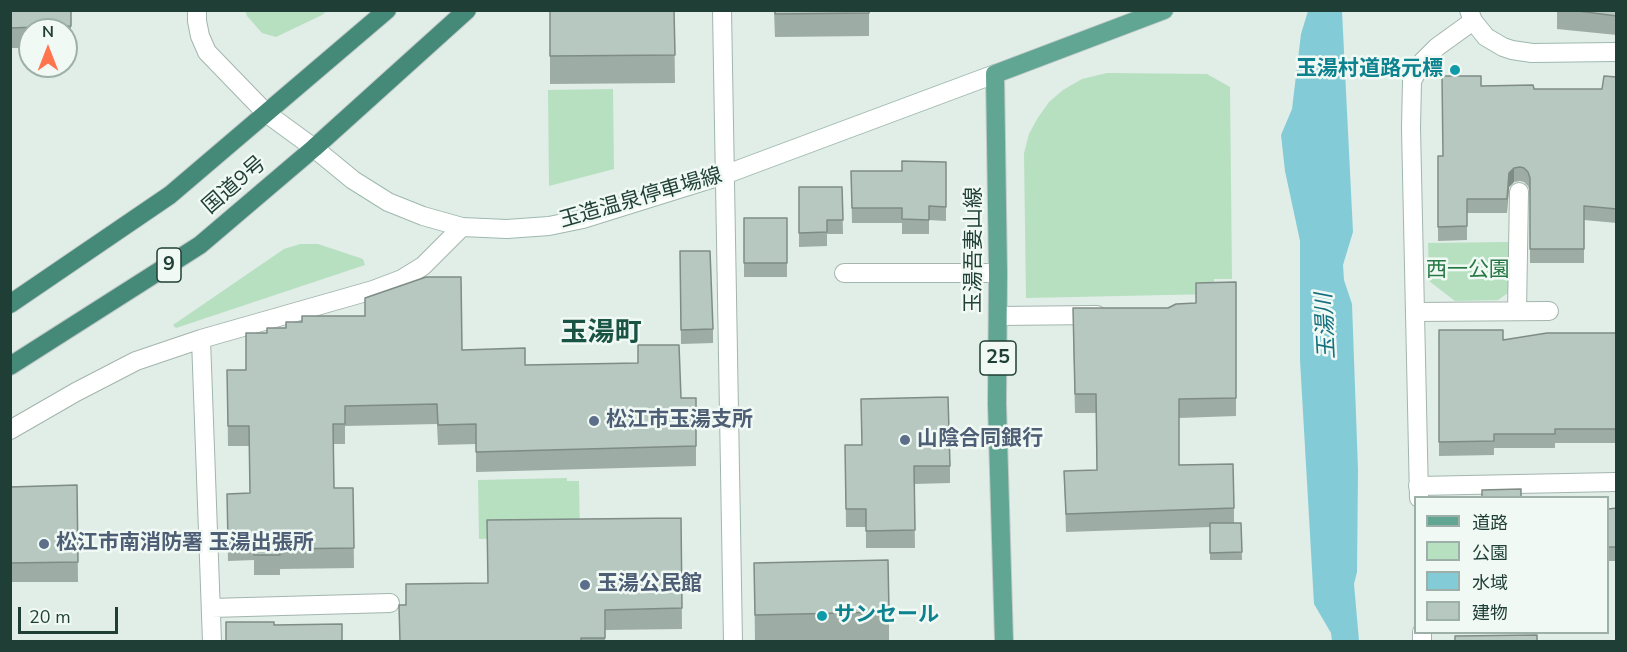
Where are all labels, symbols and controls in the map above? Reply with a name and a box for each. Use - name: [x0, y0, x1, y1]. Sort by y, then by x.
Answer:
- north arrow: [18, 18, 78, 78]
- text: N: [42, 21, 54, 43]
- place label: 玉湯村道路元標: [1296, 57, 1443, 83]
- marker: 玉湯村道路元標: [1448, 63, 1462, 77]
- street label: 国道9号: [198, 152, 272, 220]
- street label: 玉造温泉停車場線: [557, 164, 725, 234]
- street label: 玉湯吾妻山線: [962, 187, 988, 313]
- road number: 9: [157, 248, 181, 282]
- park label: 西一公園: [1426, 258, 1510, 284]
- water label: 玉湯川: [1312, 292, 1342, 360]
- district label: 玉湯町: [561, 318, 641, 350]
- road number: 25: [980, 341, 1016, 375]
- place label: 松江市玉湯支所: [606, 408, 753, 434]
- marker: 松江市玉湯支所: [587, 414, 601, 428]
- place label: 山陰合同銀行: [917, 427, 1043, 453]
- marker: 山陰合同銀行: [898, 433, 912, 447]
- legend: [1414, 496, 1609, 634]
- text: 道路: [1472, 511, 1508, 535]
- place label: 松江市南消防署 玉湯出張所: [56, 531, 314, 557]
- marker: 松江市南消防署 玉湯出張所: [37, 537, 51, 551]
- text: 公園: [1472, 541, 1508, 565]
- text: 水域: [1472, 571, 1508, 595]
- place label: 玉湯公民館: [597, 572, 702, 598]
- marker: 玉湯公民館: [578, 578, 592, 592]
- scale bar: [21, 595, 122, 633]
- text: 建物: [1472, 601, 1508, 625]
- place label: サンセール: [834, 603, 939, 629]
- text: 20 m: [29, 605, 71, 629]
- marker: サンセール: [815, 609, 829, 623]

